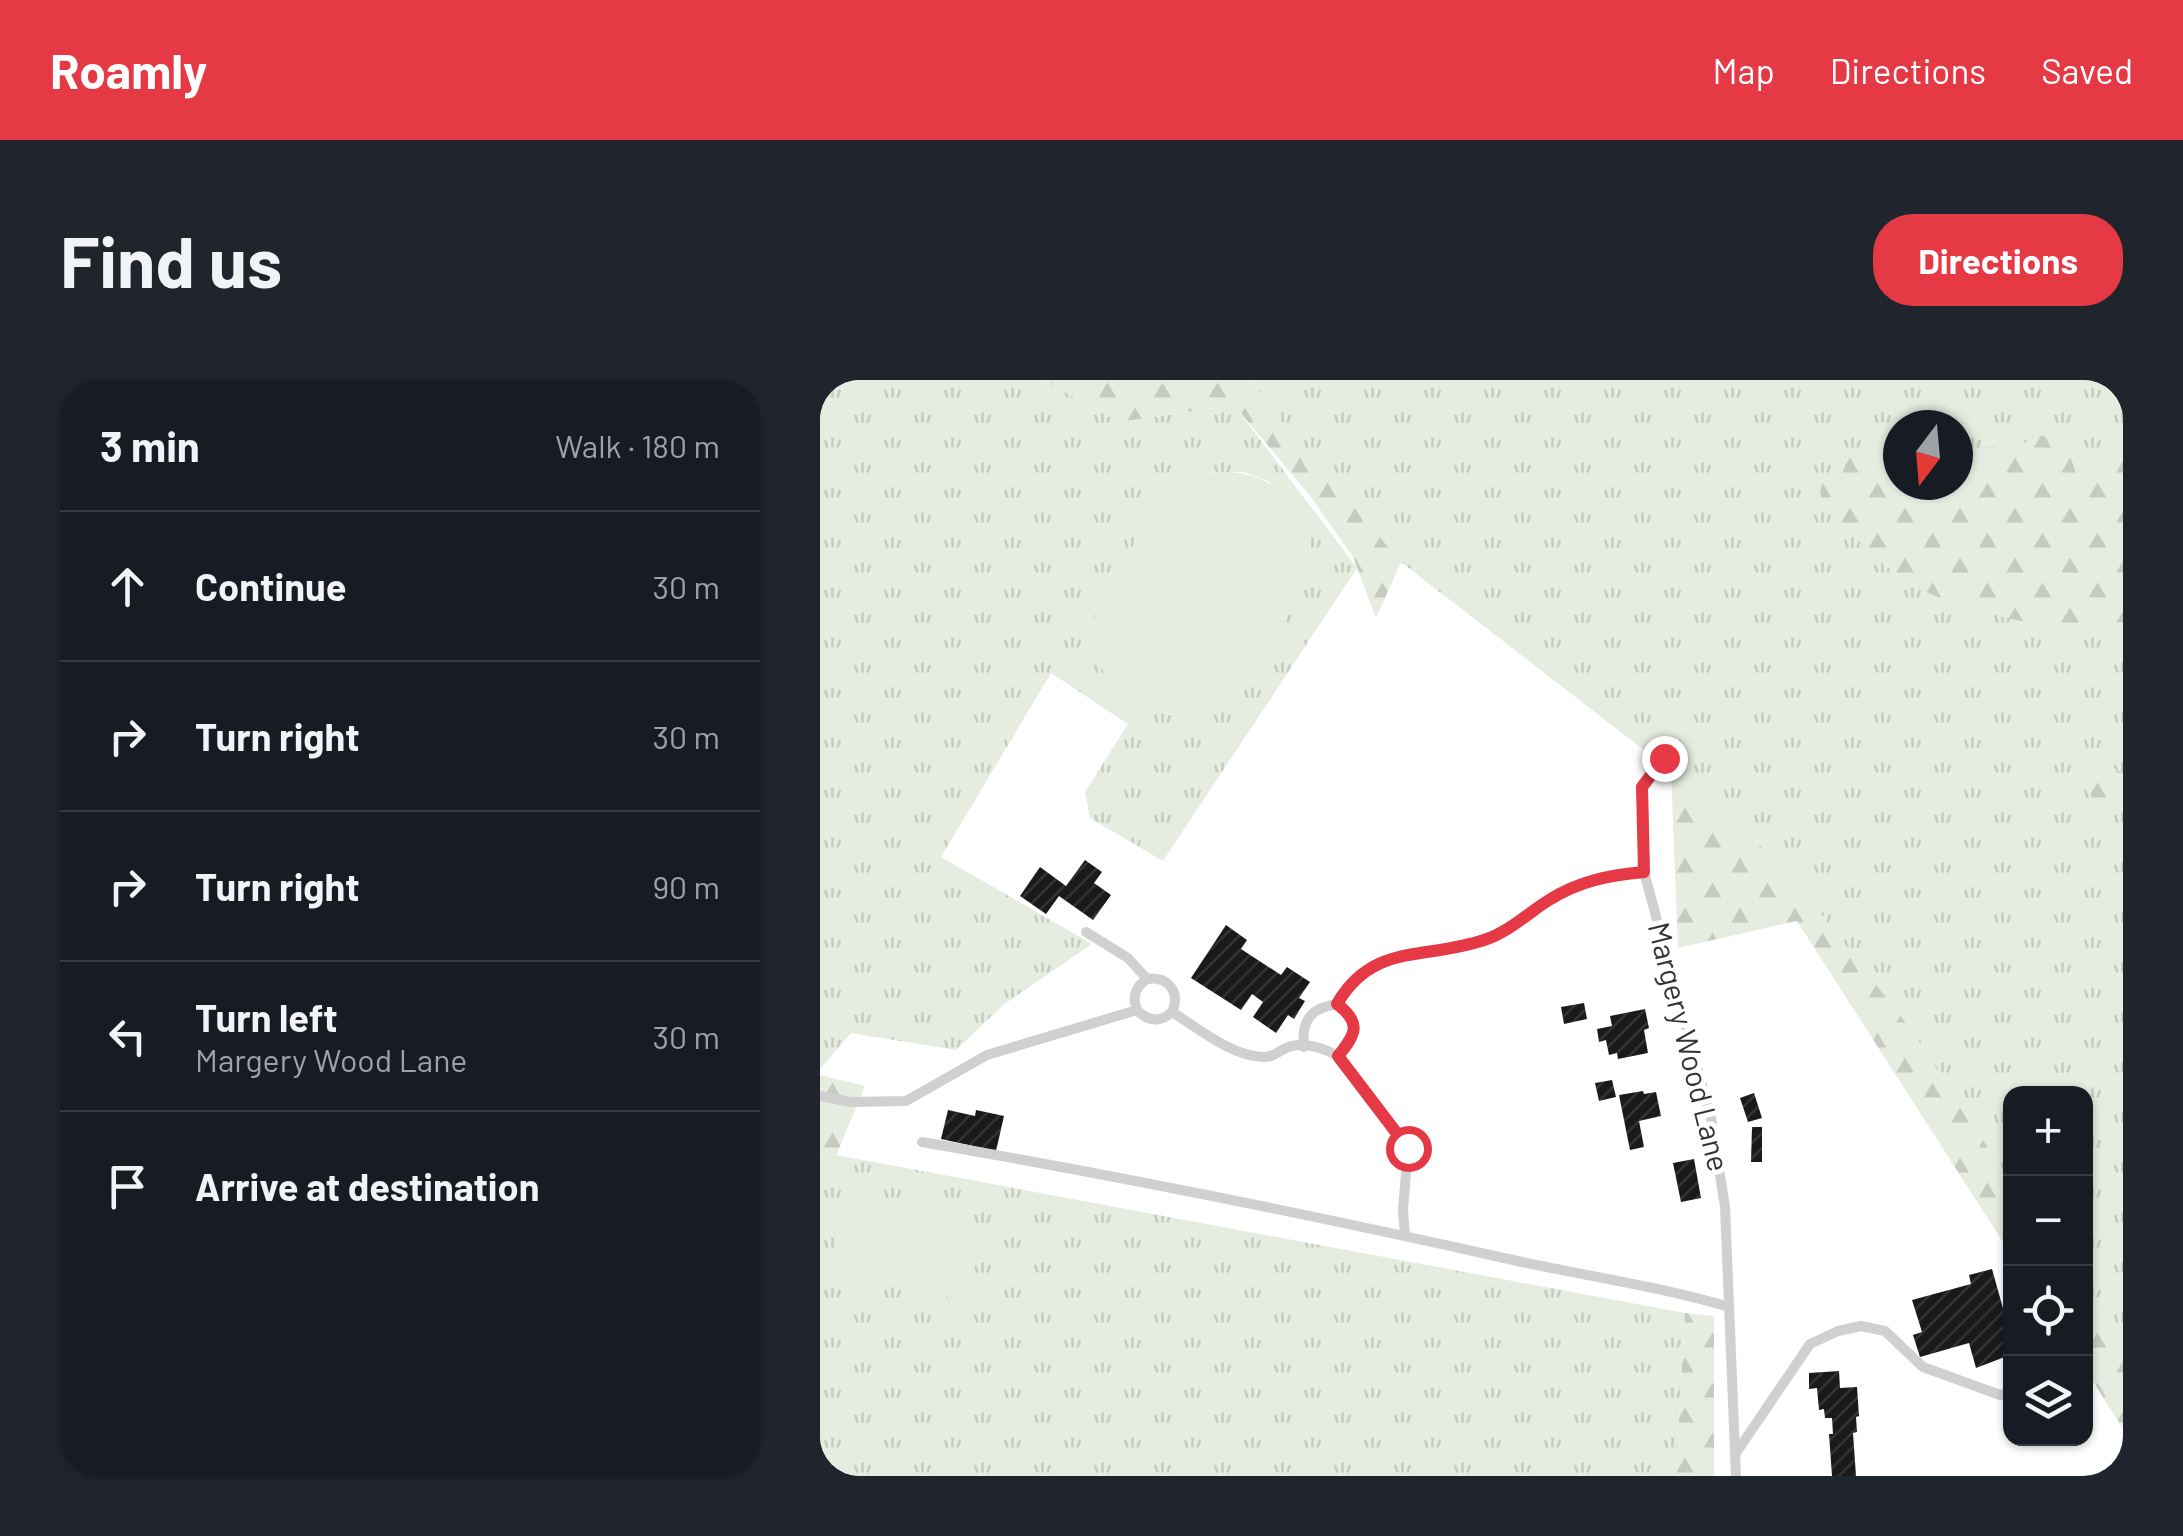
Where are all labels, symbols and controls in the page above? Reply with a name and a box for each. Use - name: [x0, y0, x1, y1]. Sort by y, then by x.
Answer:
- text: Roamly: [50, 41, 207, 99]
- text: Map: [1713, 49, 1775, 91]
- text: Directions: [1830, 49, 1986, 91]
- text: Saved: [2041, 49, 2133, 91]
- button: Directions: [1873, 214, 2123, 306]
- text: Find us: [60, 218, 282, 302]
- north arrow: [1883, 410, 1973, 500]
- text: 3 min: [100, 420, 200, 470]
- text: Walk · 180 m: [555, 426, 720, 464]
- icon: ahead: [100, 559, 155, 614]
- text: Continue: [195, 563, 346, 609]
- text: 30 m: [653, 567, 720, 605]
- icon: right: [100, 709, 155, 764]
- text: Turn right: [195, 713, 360, 759]
- text: 30 m: [653, 717, 720, 755]
- route end: [1642, 736, 1688, 782]
- icon: right: [100, 859, 155, 914]
- text: Turn right: [195, 863, 360, 909]
- text: 90 m: [652, 867, 720, 905]
- street label: Margery Wood Lane: [1642, 918, 1738, 1175]
- text: Turn left: [195, 994, 338, 1040]
- icon: left: [100, 1009, 155, 1064]
- text: 30 m: [653, 1017, 720, 1055]
- text: Margery Wood Lane: [195, 1040, 467, 1078]
- map controls: [2003, 1086, 2093, 1446]
- button: +: [2003, 1086, 2093, 1176]
- route start: [1386, 1126, 1432, 1172]
- icon: arrive: [100, 1159, 155, 1214]
- text: Arrive at destination: [195, 1163, 540, 1209]
- button: −: [2003, 1176, 2093, 1266]
- button: locate: [2003, 1266, 2093, 1356]
- button: layers: [2003, 1356, 2093, 1446]

